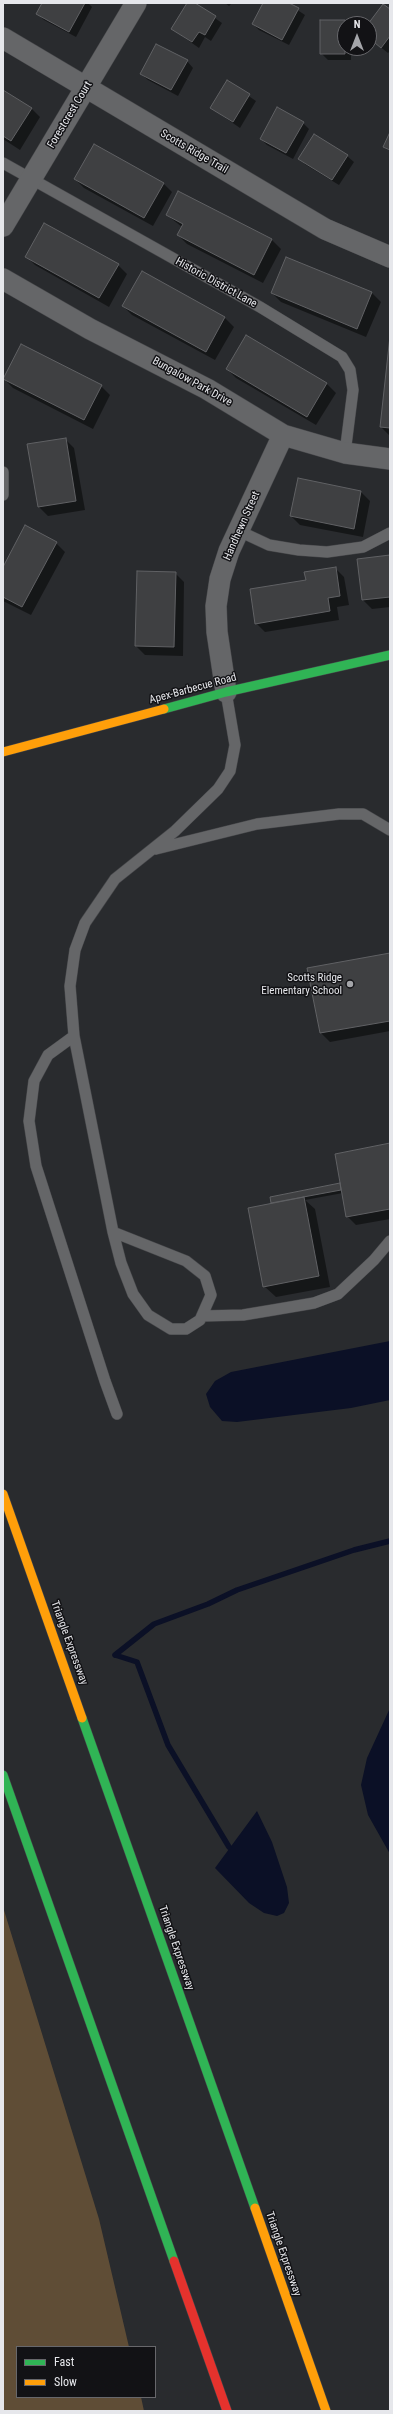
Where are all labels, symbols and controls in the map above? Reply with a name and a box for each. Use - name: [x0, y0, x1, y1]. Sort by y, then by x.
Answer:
- north arrow: [337, 16, 377, 56]
- text: N: [354, 18, 360, 31]
- street label: Forestcrest Court: [45, 79, 95, 151]
- street label: Scotts Ridge Trail: [158, 127, 230, 177]
- street label: Historic District Lane: [173, 255, 259, 311]
- street label: Bungalow Park Drive: [150, 355, 234, 409]
- street label: Handhewn Street: [221, 489, 263, 563]
- street label: Apex-Barbecue Road: [148, 671, 238, 707]
- place label: Scotts Ridge Elementary School: [261, 971, 342, 997]
- marker: Scotts Ridge Elementary School: [345, 979, 355, 989]
- street label: Triangle Expressway: [48, 1599, 90, 1687]
- street label: Triangle Expressway: [155, 1904, 197, 1992]
- street label: Triangle Expressway: [262, 2210, 304, 2298]
- legend: [16, 2346, 156, 2398]
- text: Fast: [54, 2355, 74, 2369]
- text: Slow: [54, 2375, 77, 2389]

